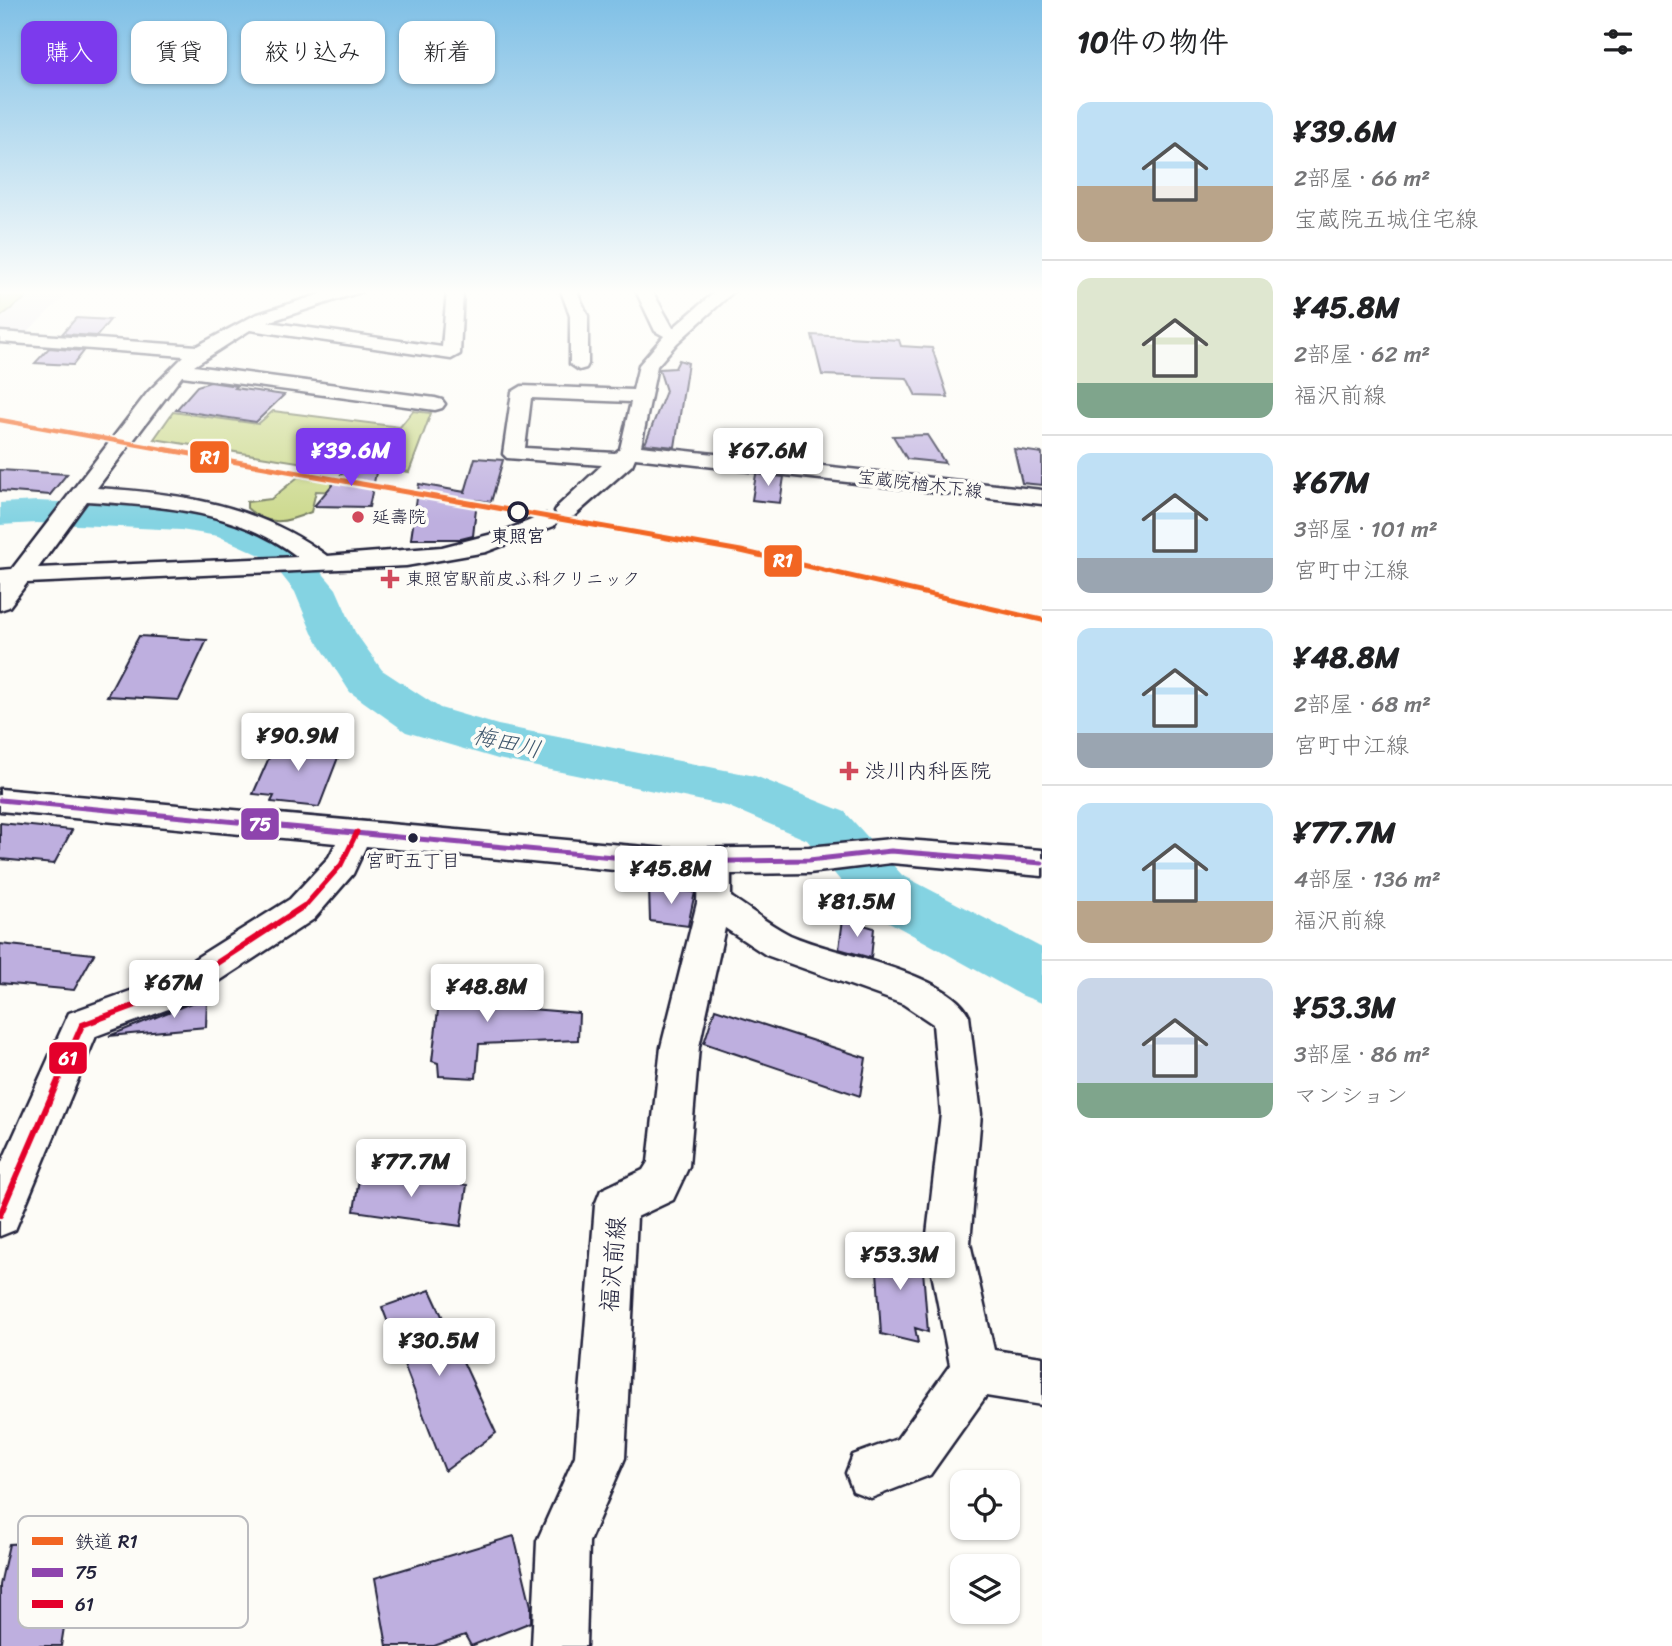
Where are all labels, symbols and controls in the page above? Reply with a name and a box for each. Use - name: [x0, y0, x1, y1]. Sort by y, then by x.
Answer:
- text: 10件の物件: [1077, 15, 1229, 69]
- chip: 購入: [21, 21, 117, 84]
- chip: 賃貸: [131, 21, 227, 84]
- chip: 絞り込み: [241, 21, 385, 84]
- chip: 新着: [399, 21, 495, 84]
- icon: filters: [1599, 23, 1637, 61]
- text: ¥39.6M: [1294, 104, 1396, 158]
- icon: home: [1133, 130, 1217, 214]
- text: 2部屋 · 66 m²: [1294, 158, 1430, 199]
- text: 宝蔵院五城住宅線: [1294, 199, 1478, 240]
- text: ¥45.8M: [1294, 280, 1399, 334]
- icon: home: [1133, 306, 1217, 390]
- text: 2部屋 · 62 m²: [1294, 334, 1430, 375]
- text: 福沢前線: [1294, 375, 1386, 416]
- pin: ¥39.6M: [294, 428, 408, 488]
- pin: ¥67.6M: [711, 428, 825, 488]
- text: ¥39.6M: [312, 430, 390, 471]
- text: ¥67.6M: [729, 430, 807, 471]
- line badge: R1: [189, 440, 230, 474]
- text: R1: [199, 441, 220, 474]
- text: ¥67M: [1294, 455, 1369, 509]
- street label: 宝蔵院楢木下線: [856, 460, 984, 508]
- icon: home: [1133, 481, 1217, 565]
- place label: 延壽院: [372, 501, 426, 533]
- marker: 東照宮: [508, 502, 528, 522]
- marker: 延壽院: [350, 509, 366, 525]
- text: 3部屋 · 101 m²: [1294, 509, 1438, 550]
- place label: 東照宮: [491, 520, 545, 552]
- line badge: R1: [763, 544, 803, 578]
- text: R1: [772, 544, 793, 577]
- text: 宮町中江線: [1294, 550, 1409, 591]
- place label: 東照宮駅前皮ふ科クリニック: [406, 563, 640, 595]
- marker: 東照宮駅前皮ふ科クリニック: [380, 569, 400, 589]
- text: ¥48.8M: [1294, 630, 1399, 684]
- icon: home: [1133, 656, 1217, 740]
- text: 2部屋 · 68 m²: [1294, 684, 1431, 725]
- pin: ¥90.9M: [241, 714, 355, 773]
- text: ¥90.9M: [257, 715, 339, 756]
- water label: 梅田川: [469, 715, 545, 770]
- text: 宮町中江線: [1294, 725, 1409, 766]
- place label: 渋川内科医院: [865, 752, 991, 790]
- marker: 渋川内科医院: [839, 761, 859, 781]
- text: ¥77.7M: [1294, 805, 1396, 859]
- line badge: 75: [240, 807, 280, 841]
- text: 75: [249, 808, 272, 841]
- marker: 宮町五丁目: [406, 831, 420, 845]
- icon: home: [1133, 831, 1217, 915]
- place label: 宮町五丁目: [365, 844, 461, 877]
- pin: ¥45.8M: [614, 846, 728, 906]
- text: ¥45.8M: [631, 848, 711, 889]
- text: 4部屋 · 136 m²: [1294, 859, 1441, 900]
- pin: ¥81.5M: [800, 880, 914, 939]
- text: ¥81.5M: [819, 881, 895, 922]
- text: 福沢前線: [1294, 900, 1386, 941]
- pin: ¥67M: [133, 960, 215, 1020]
- text: ¥67M: [145, 962, 203, 1003]
- pin: ¥48.8M: [430, 964, 544, 1024]
- text: ¥48.8M: [447, 966, 527, 1007]
- text: ¥53.3M: [1294, 980, 1395, 1034]
- icon: home: [1133, 1006, 1217, 1090]
- text: 3部屋 · 86 m²: [1294, 1034, 1430, 1075]
- line badge: 61: [48, 1041, 88, 1075]
- text: 61: [58, 1042, 77, 1075]
- text: マンション: [1294, 1075, 1408, 1116]
- pin: ¥77.7M: [354, 1140, 468, 1199]
- text: ¥77.7M: [372, 1141, 450, 1182]
- street label: 福沢前線: [588, 1214, 638, 1314]
- pin: ¥53.3M: [843, 1232, 957, 1292]
- text: ¥53.3M: [861, 1234, 939, 1275]
- pin: ¥30.5M: [382, 1318, 496, 1378]
- text: ¥30.5M: [399, 1320, 479, 1361]
- map controls: [950, 1470, 1020, 1624]
- button: locate: [950, 1470, 1020, 1540]
- legend: [18, 1516, 248, 1628]
- text: 鉄道 R1: [75, 1525, 138, 1558]
- button: layers: [950, 1554, 1020, 1624]
- text: 75: [75, 1556, 98, 1589]
- text: 61: [75, 1588, 94, 1621]

